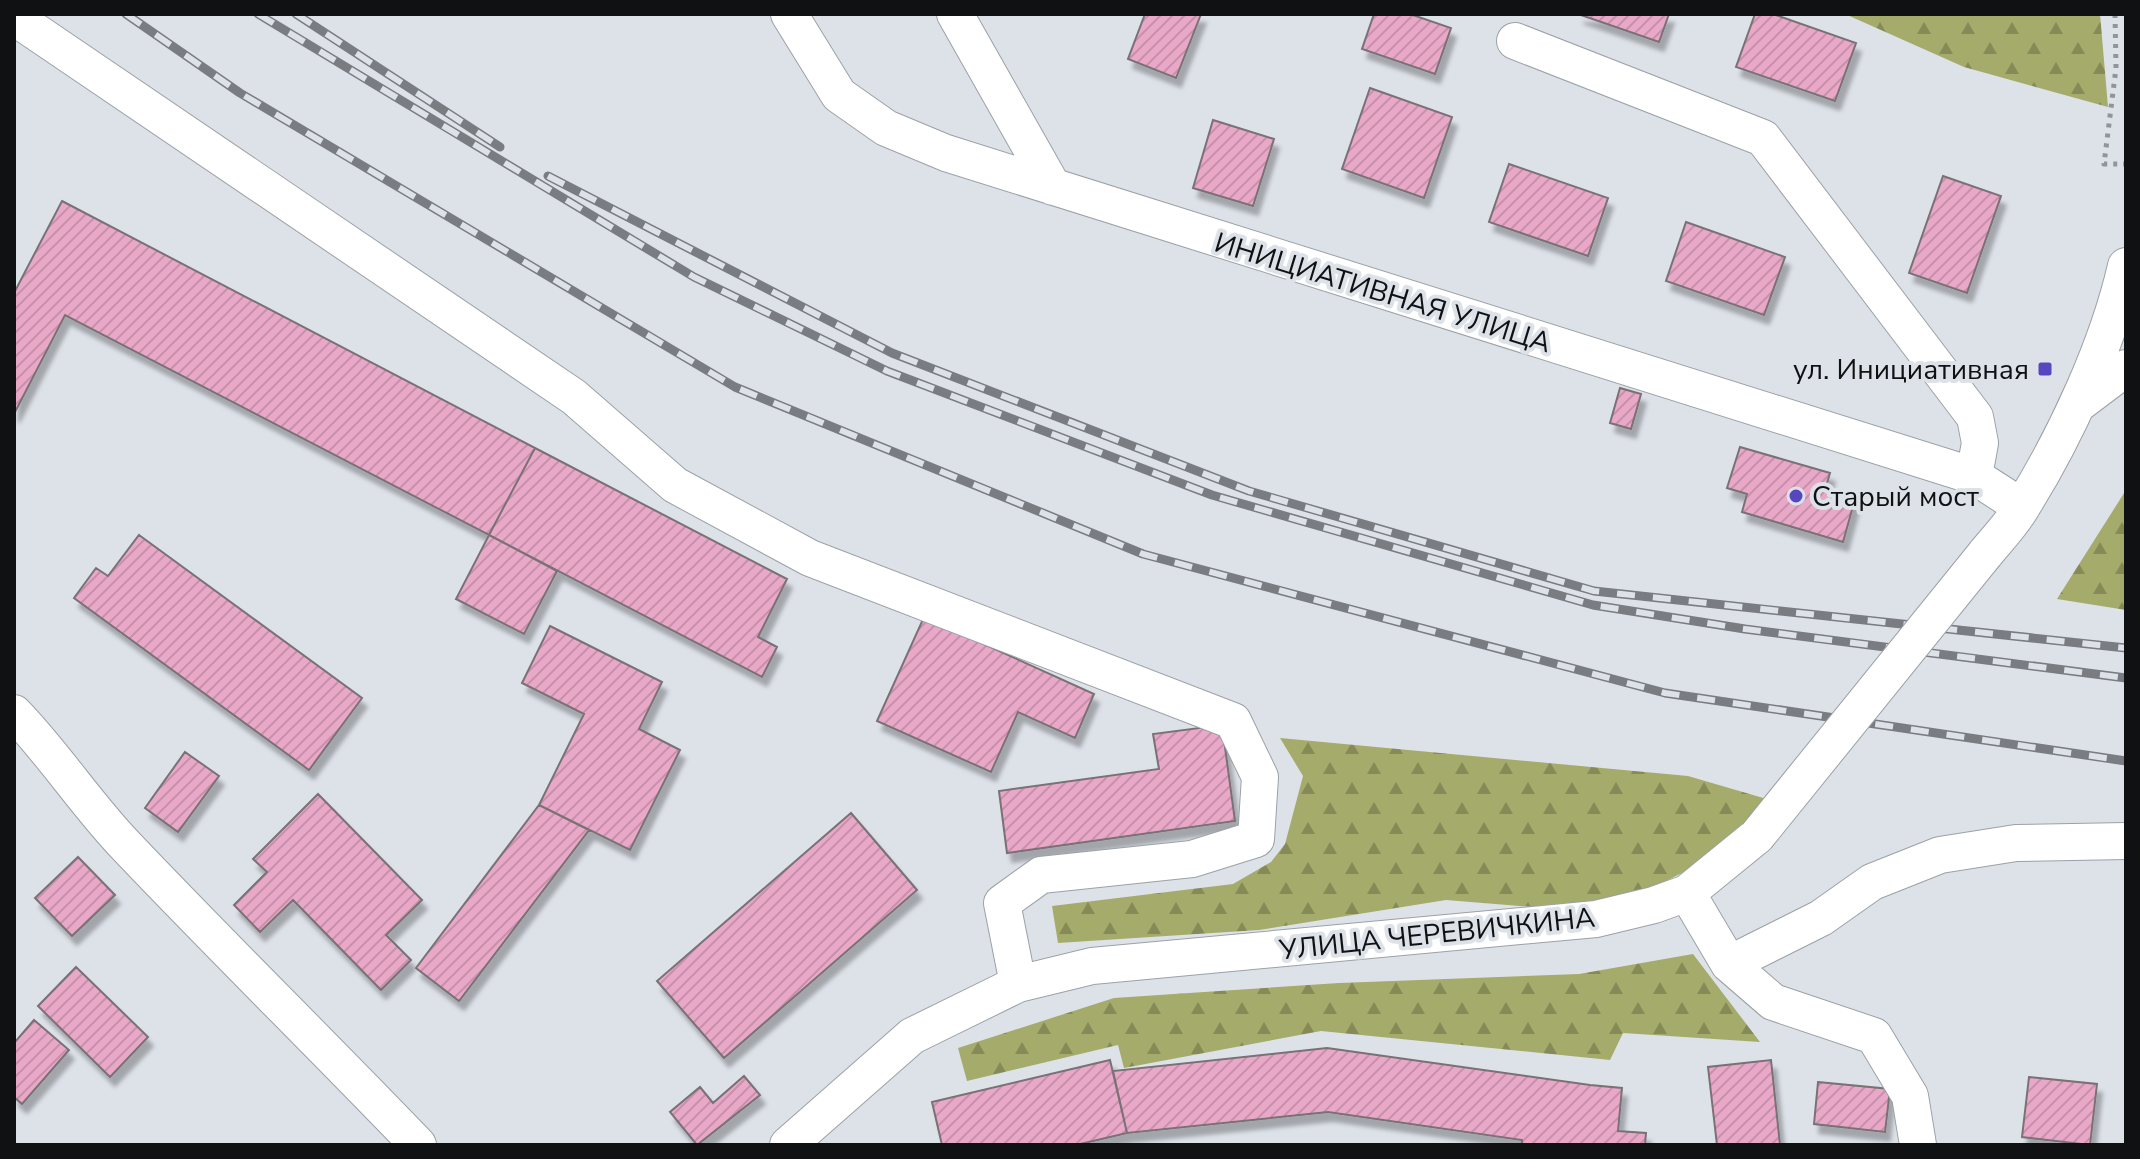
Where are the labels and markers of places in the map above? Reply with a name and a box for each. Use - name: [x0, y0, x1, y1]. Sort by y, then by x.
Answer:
- place label: ул. Инициативная: [1793, 351, 2029, 389]
- marker: ул. Инициативная: [2036, 360, 2054, 378]
- place label: Старый мост: [1812, 478, 1980, 516]
- marker: Старый мост: [1787, 487, 1805, 505]

